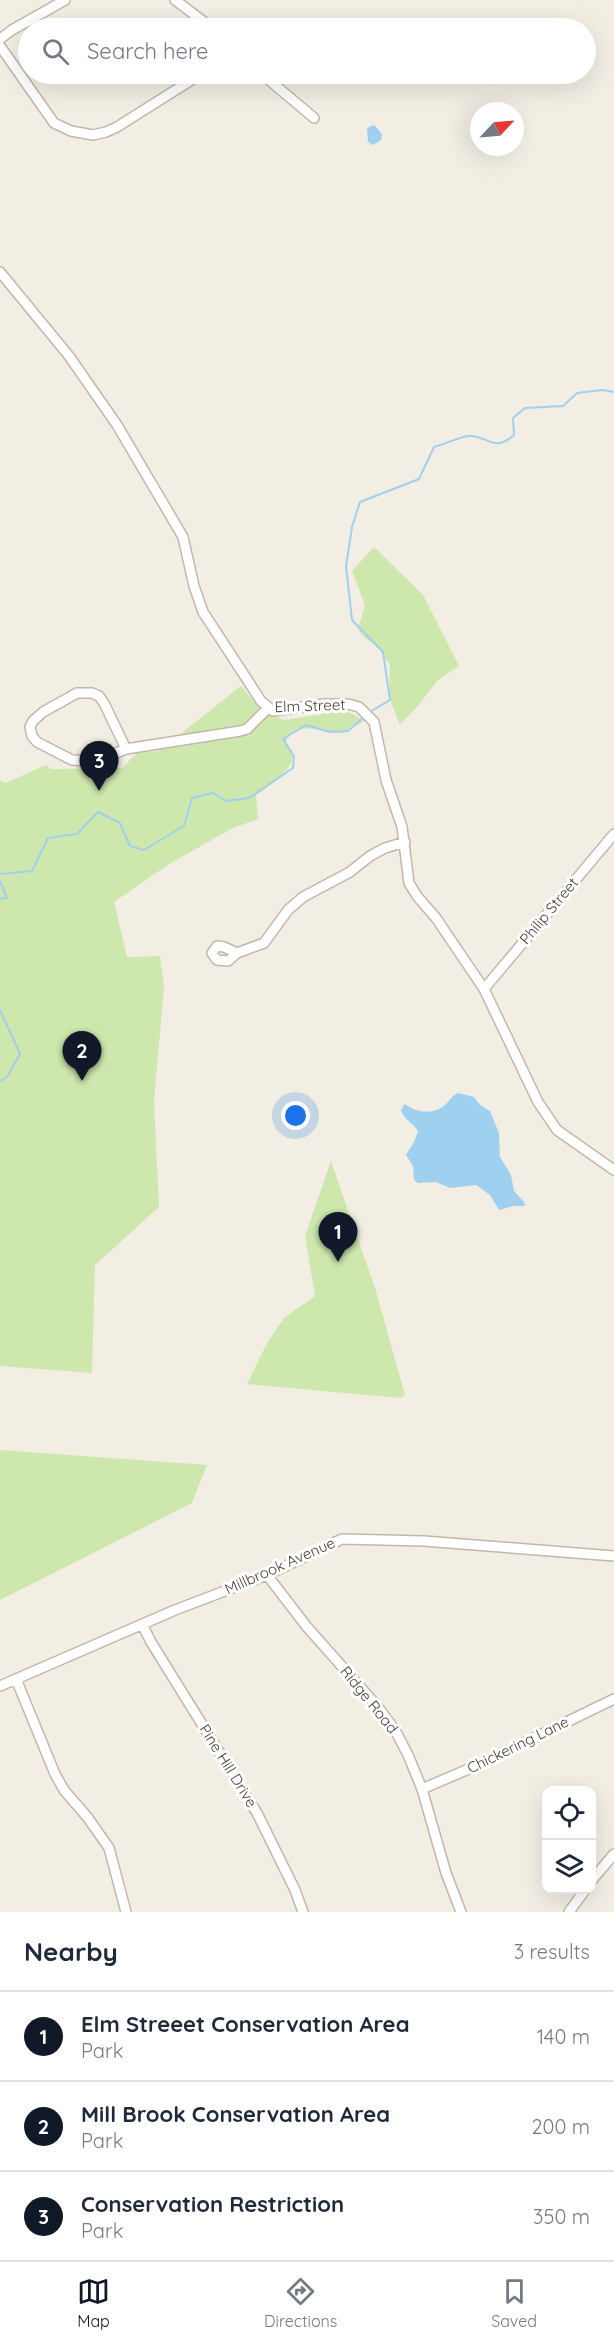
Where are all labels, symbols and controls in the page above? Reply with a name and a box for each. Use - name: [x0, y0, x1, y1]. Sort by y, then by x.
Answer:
- search box: [18, 18, 596, 84]
- icon: search: [39, 35, 72, 68]
- text: Search here: [87, 37, 208, 65]
- north arrow: [470, 102, 524, 156]
- street label: Elm Street: [274, 695, 346, 716]
- pin: 3: [80, 742, 118, 791]
- street label: Philip Street: [515, 873, 582, 948]
- pin: 2: [62, 1032, 101, 1081]
- your location: [281, 1101, 310, 1130]
- pin: 1: [318, 1212, 358, 1262]
- street label: Millbrook Avenue: [222, 1533, 338, 1598]
- street label: Ridge Road: [336, 1662, 402, 1737]
- street label: Chickering Lane: [464, 1712, 572, 1777]
- street label: Pine Hill Drive: [195, 1721, 262, 1811]
- map controls: [542, 1786, 596, 1894]
- button: locate: [542, 1786, 596, 1840]
- button: layers: [542, 1840, 596, 1894]
- text: Nearby: [24, 1935, 118, 1968]
- text: 3 results: [514, 1939, 590, 1964]
- text: Elm Streeet Conservation Area: [81, 2010, 409, 2038]
- text: 1: [40, 2024, 47, 2049]
- text: 140 m: [537, 2024, 590, 2049]
- text: Park: [81, 2038, 123, 2063]
- text: Mill Brook Conservation Area: [81, 2100, 390, 2128]
- text: 2: [38, 2114, 49, 2139]
- text: 200 m: [531, 2114, 590, 2139]
- text: Park: [81, 2128, 123, 2153]
- text: Conservation Restriction: [81, 2190, 344, 2218]
- text: 3: [38, 2204, 49, 2229]
- text: 350 m: [533, 2204, 590, 2229]
- text: Park: [81, 2218, 123, 2243]
- tab: Map: [77, 2275, 110, 2331]
- tab: Directions: [264, 2275, 337, 2331]
- tab: Saved: [491, 2275, 537, 2331]

